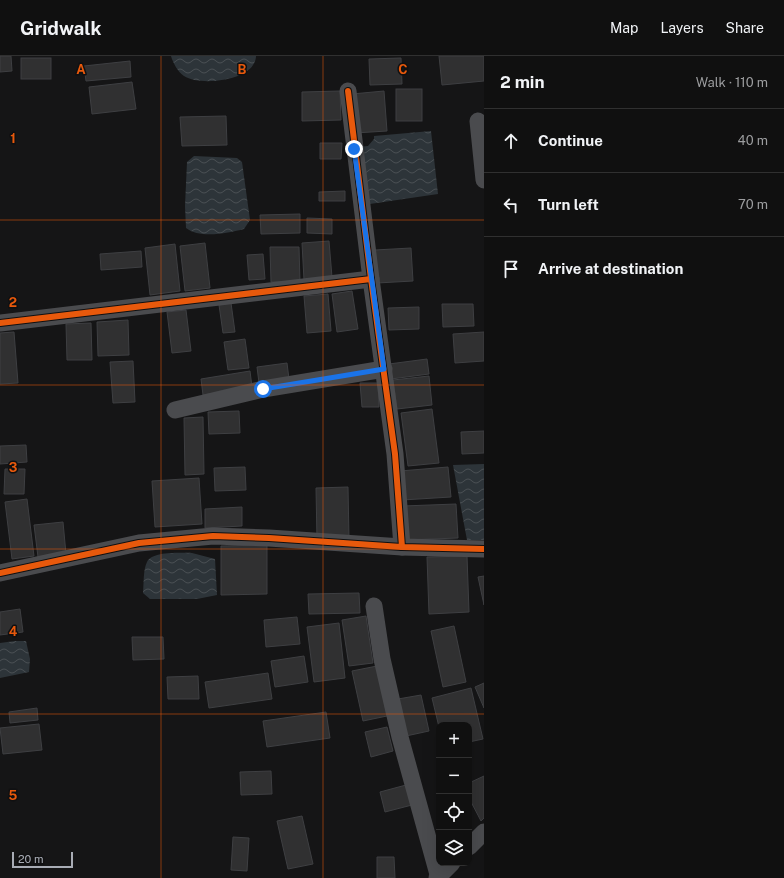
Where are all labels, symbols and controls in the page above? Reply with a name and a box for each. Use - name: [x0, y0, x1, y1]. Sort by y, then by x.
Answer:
- text: Gridwalk: [20, 17, 101, 39]
- text: Map: [610, 20, 638, 36]
- text: Layers: [660, 20, 704, 36]
- text: Share: [726, 20, 764, 36]
- text: A: [76, 62, 86, 77]
- text: B: [238, 62, 247, 77]
- text: C: [398, 62, 408, 77]
- text: 2 min: [500, 72, 545, 92]
- text: Walk · 110 m: [696, 75, 768, 90]
- icon: ahead: [500, 130, 522, 152]
- text: 1: [10, 131, 16, 146]
- text: Continue: [538, 132, 603, 149]
- text: 40 m: [737, 133, 768, 148]
- route end: [345, 140, 363, 158]
- icon: left: [500, 194, 522, 216]
- text: Turn left: [538, 196, 599, 213]
- text: 70 m: [738, 197, 768, 212]
- icon: arrive: [500, 258, 522, 280]
- text: Arrive at destination: [538, 260, 683, 277]
- text: 2: [9, 295, 17, 310]
- route start: [254, 380, 272, 398]
- text: 3: [9, 460, 18, 475]
- text: 4: [9, 624, 18, 639]
- map controls: [436, 722, 472, 866]
- button: +: [436, 722, 472, 758]
- button: −: [436, 758, 472, 794]
- text: 5: [9, 788, 18, 803]
- button: locate: [436, 794, 472, 830]
- button: layers: [436, 830, 472, 866]
- scale bar: [12, 850, 73, 869]
- text: 20 m: [18, 853, 43, 865]

